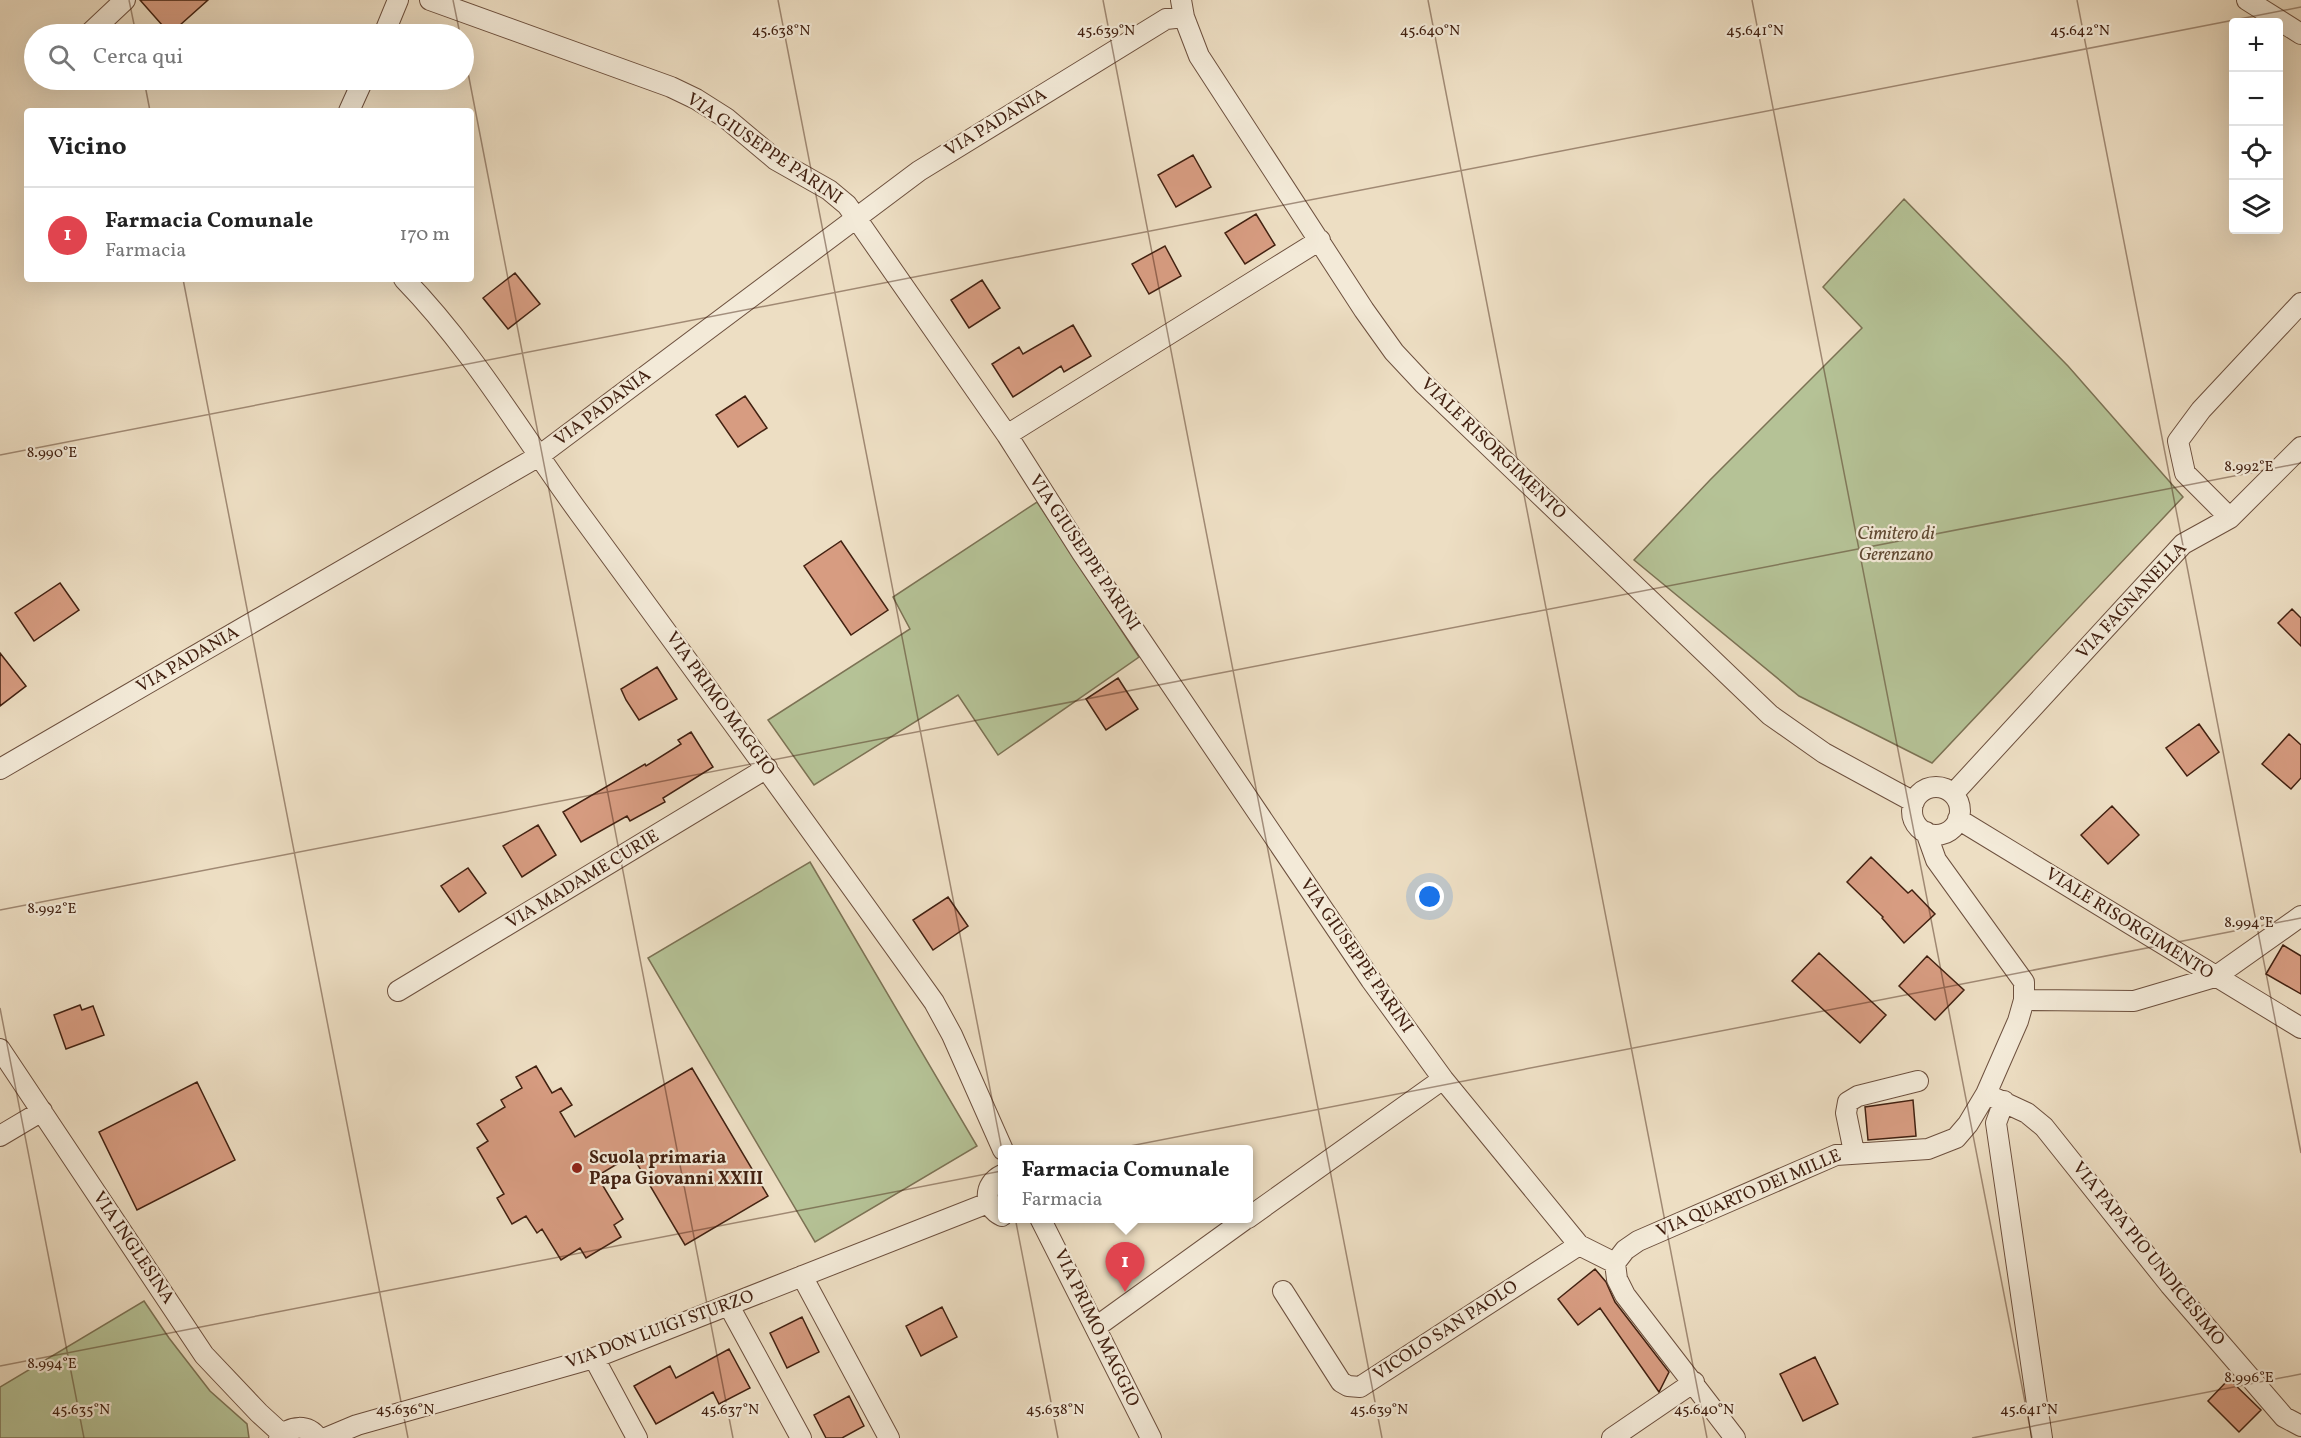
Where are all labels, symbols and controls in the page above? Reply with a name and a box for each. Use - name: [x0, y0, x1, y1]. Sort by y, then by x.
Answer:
- map controls: [2229, 18, 2283, 234]
- button: +: [2229, 18, 2283, 72]
- text: 45.638°N: [752, 21, 810, 42]
- text: 45.639°N: [1077, 21, 1135, 42]
- text: 45.640°N: [1400, 21, 1460, 42]
- text: 45.641°N: [1726, 21, 1784, 42]
- text: 45.642°N: [2050, 21, 2110, 42]
- search box: [24, 24, 474, 90]
- icon: search: [45, 41, 78, 74]
- text: Cerca qui: [93, 42, 183, 73]
- button: −: [2229, 72, 2283, 126]
- street label: VIA PADANIA: [940, 82, 1052, 163]
- street label: VIA GIUSEPPE PARINI: [681, 87, 847, 211]
- button: locate: [2229, 126, 2283, 180]
- text: Vicino: [48, 129, 127, 165]
- button: layers: [2229, 180, 2283, 234]
- text: Farmacia Comunale: [105, 206, 313, 237]
- text: 1: [63, 221, 72, 249]
- text: 170 m: [400, 221, 450, 249]
- text: Farmacia: [105, 237, 186, 265]
- street label: VIA PADANIA: [550, 363, 657, 453]
- street label: VIALE RISORGIMENTO: [1415, 373, 1571, 525]
- text: 8.990°E: [27, 443, 77, 464]
- text: 8.992°E: [2224, 457, 2274, 478]
- street label: VIA GIUSEPPE PARINI: [1022, 470, 1146, 636]
- park label: Cimitero di Gerenzano: [1857, 522, 1935, 568]
- street label: VIA FAGNANELLA: [2071, 537, 2193, 665]
- street label: VIA PADANIA: [132, 620, 244, 700]
- street label: VIA PRIMO MAGGIO: [659, 627, 781, 781]
- street label: VIA MADAME CURIE: [502, 824, 664, 936]
- street label: VIALE RISORGIMENTO: [2040, 862, 2218, 986]
- street label: VIA GIUSEPPE PARINI: [1293, 874, 1419, 1038]
- your location: [1415, 882, 1444, 911]
- text: 8.992°E: [27, 899, 77, 920]
- text: 8.994°E: [2224, 913, 2274, 934]
- street label: VIA QUARTO DEI MILLE: [1653, 1144, 1845, 1244]
- popup: [998, 1145, 1253, 1223]
- place label: Scuola primaria Papa Giovanni XXIII: [589, 1146, 763, 1192]
- text: Farmacia Comunale: [1021, 1155, 1230, 1186]
- street label: VIA PAPA PIO UNDICESIMO: [2066, 1157, 2230, 1351]
- marker: Scuola primaria Papa Giovanni XXIII: [570, 1161, 584, 1175]
- text: Farmacia: [1021, 1186, 1103, 1214]
- street label: VIA INGLESINA: [86, 1187, 180, 1309]
- pin: 1: [1106, 1242, 1144, 1292]
- street label: VIA PRIMO MAGGIO: [1047, 1245, 1145, 1411]
- street label: VICOLO SAN PAOLO: [1369, 1275, 1523, 1387]
- street label: VIA DON LUIGI STURZO: [562, 1284, 758, 1376]
- text: 8.994°E: [27, 1354, 77, 1375]
- text: 8.996°E: [2224, 1368, 2274, 1389]
- text: 45.635°N: [52, 1400, 110, 1421]
- text: 45.636°N: [376, 1400, 434, 1421]
- text: 45.637°N: [701, 1400, 759, 1421]
- text: 45.638°N: [1026, 1400, 1084, 1421]
- text: 45.639°N: [1350, 1400, 1408, 1421]
- text: 45.640°N: [1674, 1400, 1734, 1421]
- text: 45.641°N: [2000, 1400, 2058, 1421]

